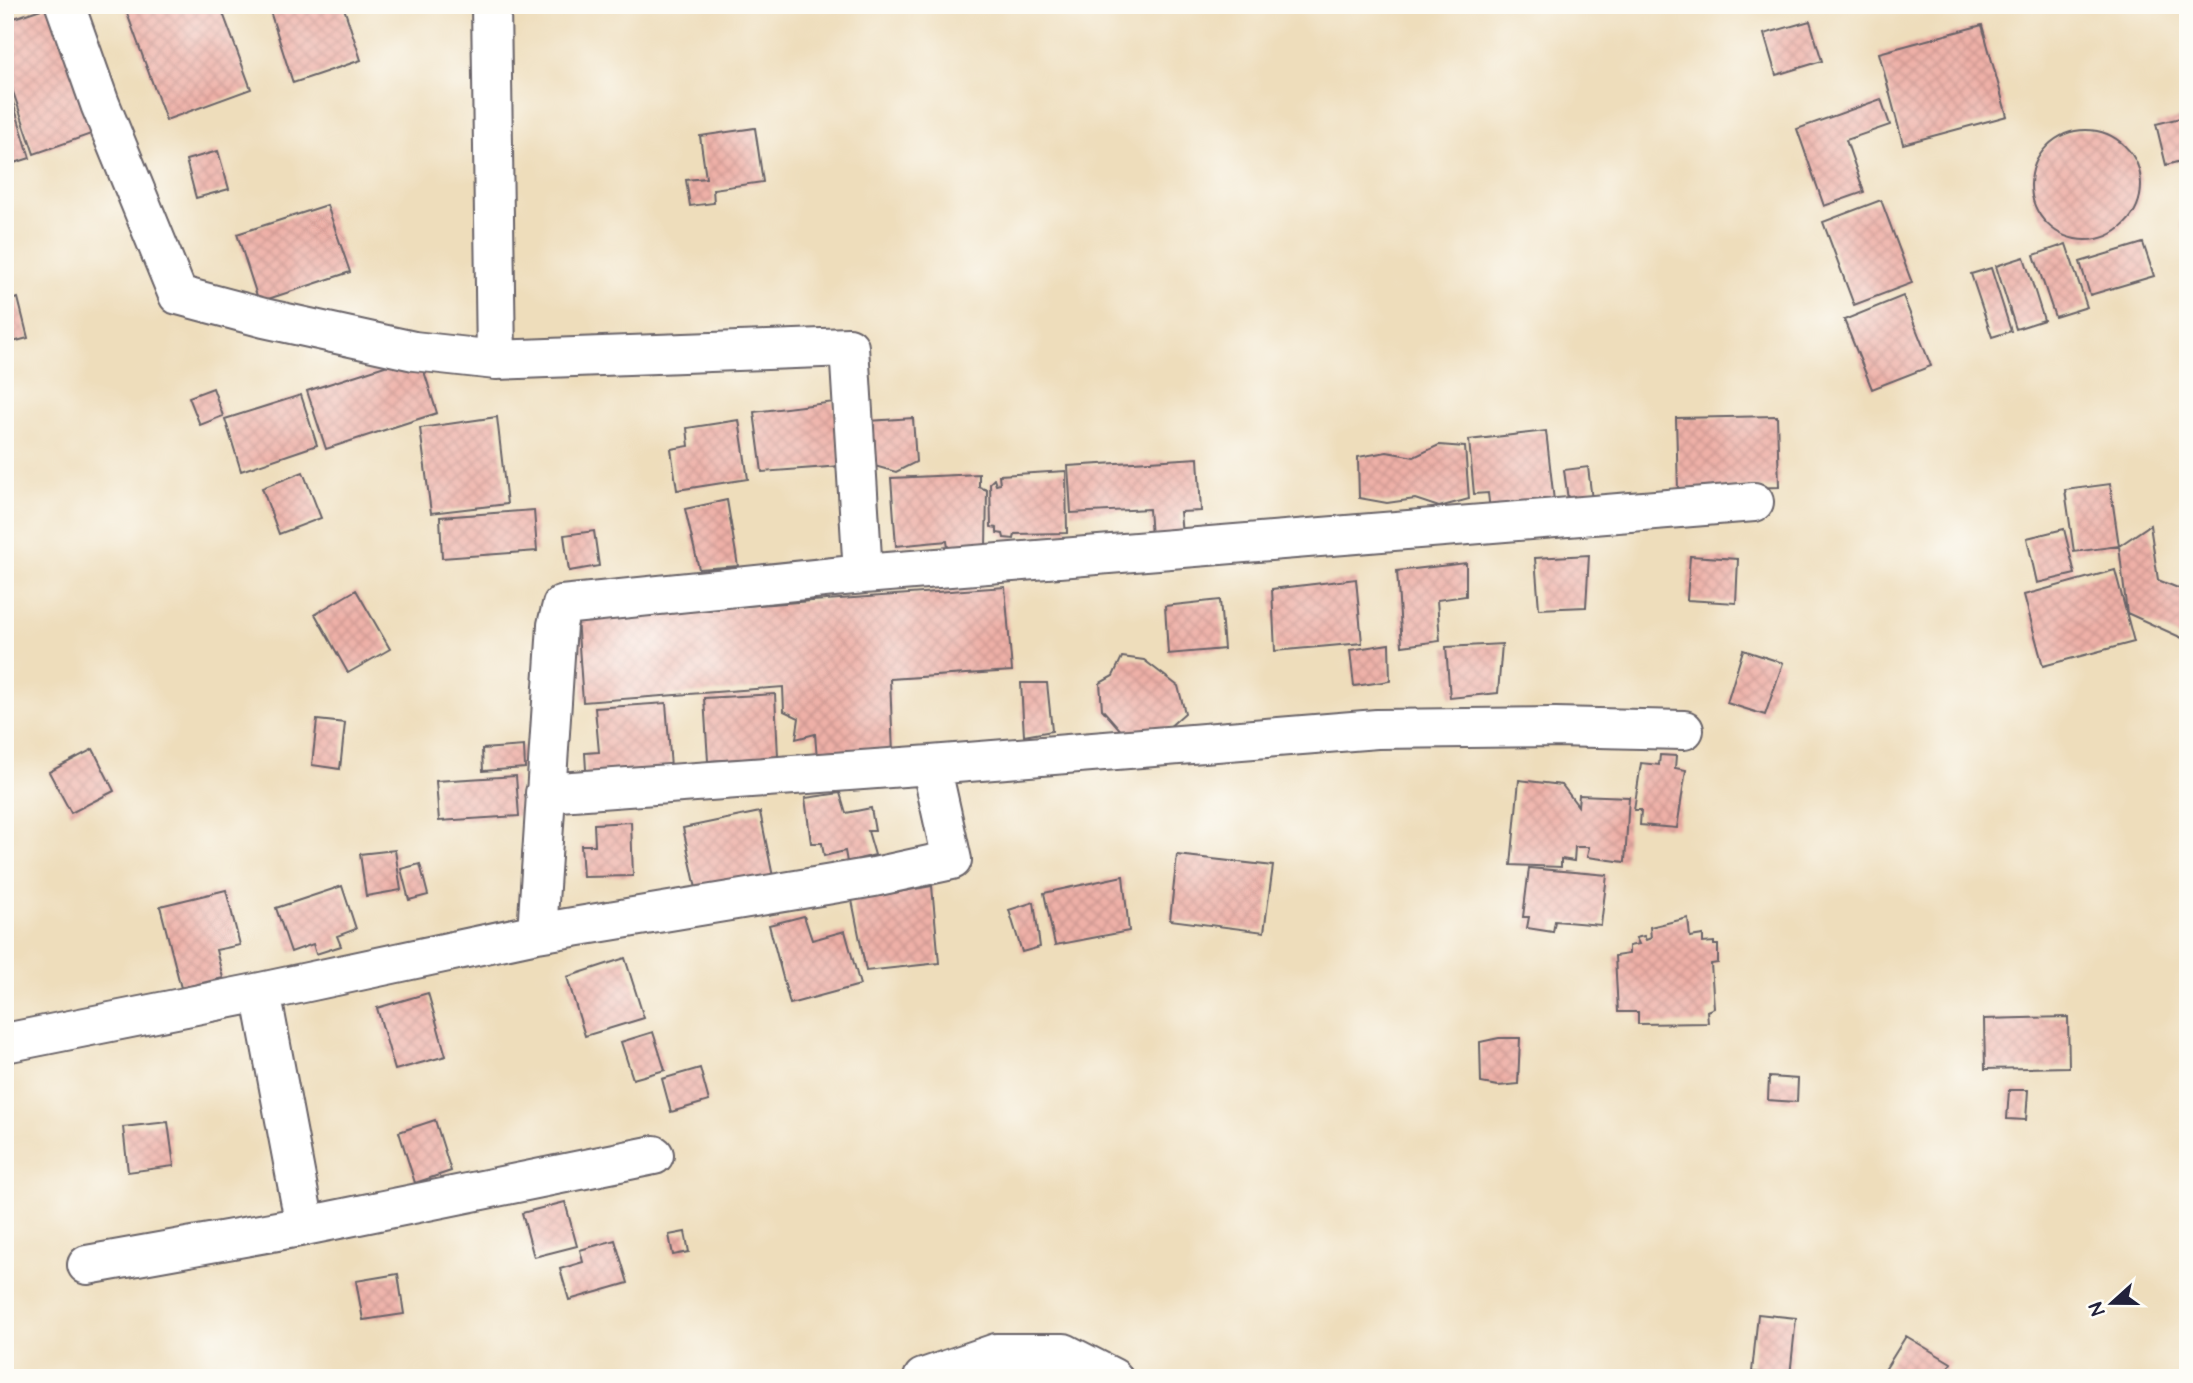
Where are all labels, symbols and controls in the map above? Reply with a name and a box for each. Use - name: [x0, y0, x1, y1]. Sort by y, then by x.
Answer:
- north arrow: [2078, 1268, 2148, 1338]
- text: N: [2083, 1298, 2112, 1319]

